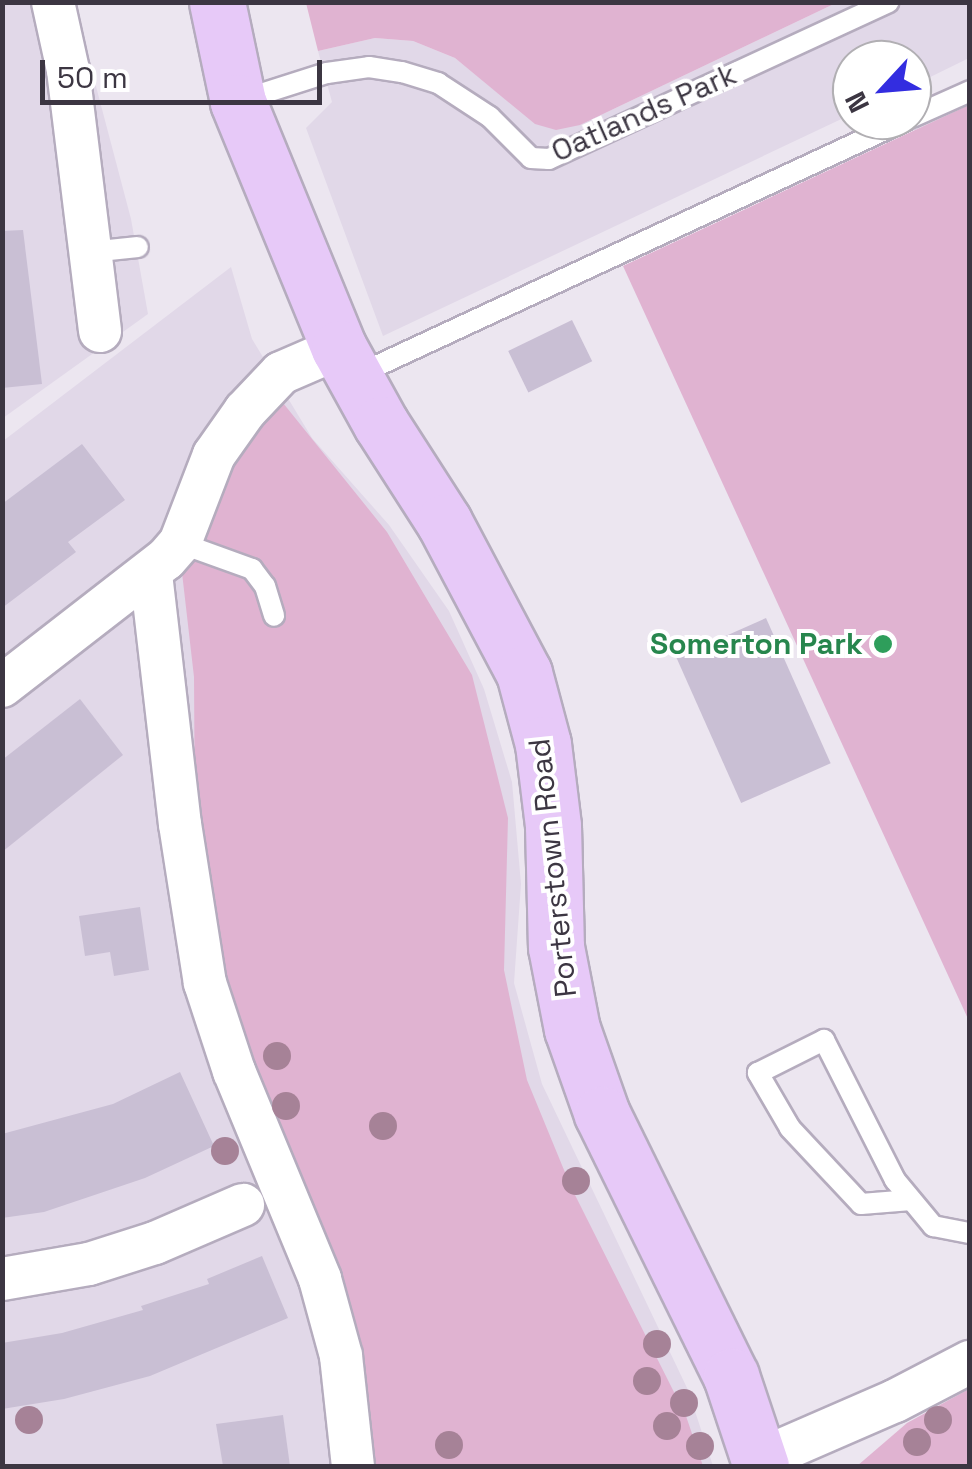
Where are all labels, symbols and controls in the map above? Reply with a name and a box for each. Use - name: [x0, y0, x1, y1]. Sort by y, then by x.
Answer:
- scale bar: [45, 40, 328, 102]
- north arrow: [832, 40, 932, 140]
- street label: Oatlands Park: [546, 56, 742, 170]
- text: 50 m: [57, 58, 128, 97]
- text: N: [837, 86, 877, 119]
- place label: Somerton Park: [650, 626, 863, 662]
- marker: Somerton Park: [872, 633, 894, 655]
- street label: Porterstown Road: [522, 737, 584, 999]

